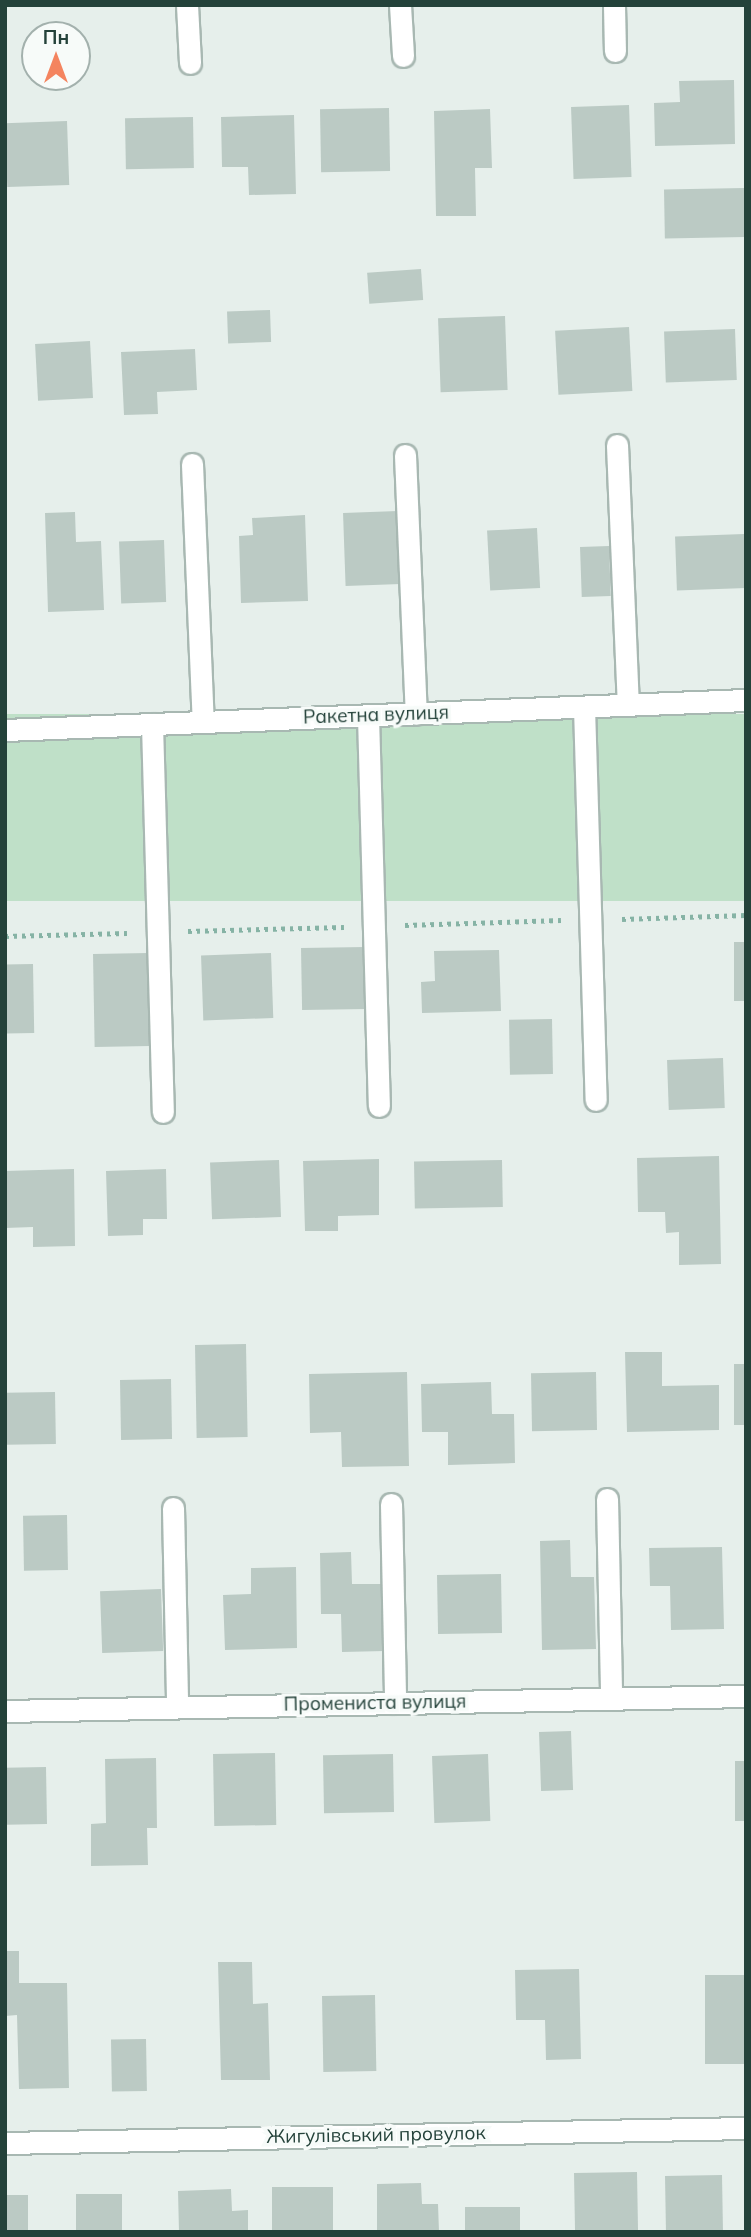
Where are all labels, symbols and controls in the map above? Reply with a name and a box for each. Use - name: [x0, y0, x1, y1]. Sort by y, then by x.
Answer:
- north arrow: [21, 21, 91, 91]
- text: Пн: [43, 25, 69, 49]
- street label: Ракетна вулиця: [303, 701, 449, 729]
- street label: Промениста вулиця: [283, 1690, 467, 1716]
- street label: Жигулівський провулок: [266, 2122, 486, 2148]

